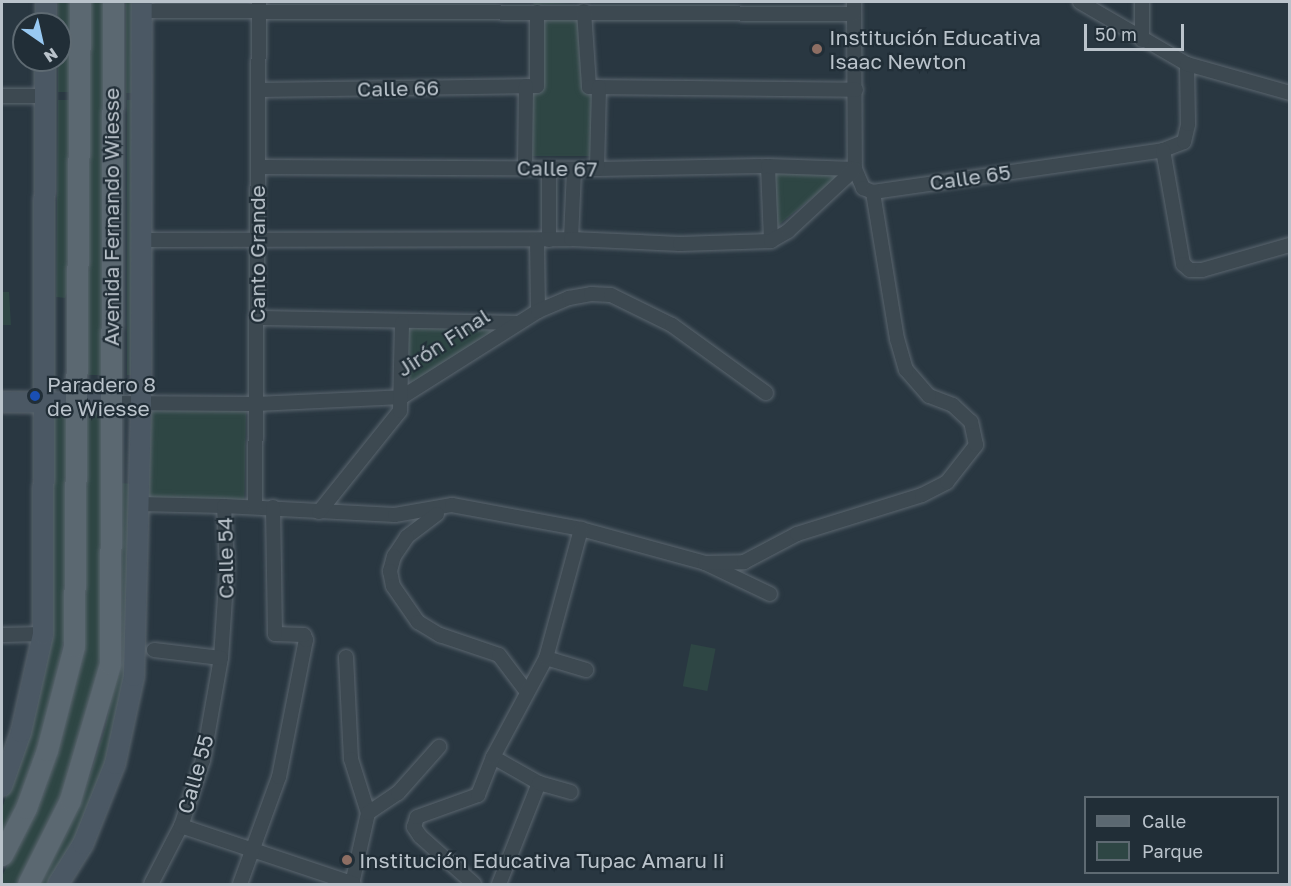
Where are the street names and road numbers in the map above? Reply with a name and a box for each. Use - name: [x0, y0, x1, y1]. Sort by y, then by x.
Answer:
- street label: Calle 66: [357, 75, 439, 101]
- street label: Avenida Fernando Wiesse: [98, 88, 124, 346]
- street label: Calle 67: [516, 155, 598, 181]
- street label: Calle 65: [928, 159, 1012, 195]
- street label: Canto Grande: [244, 185, 270, 323]
- street label: Jirón Final: [392, 303, 494, 381]
- street label: Calle 54: [212, 517, 238, 599]
- street label: Calle 55: [172, 732, 218, 816]

